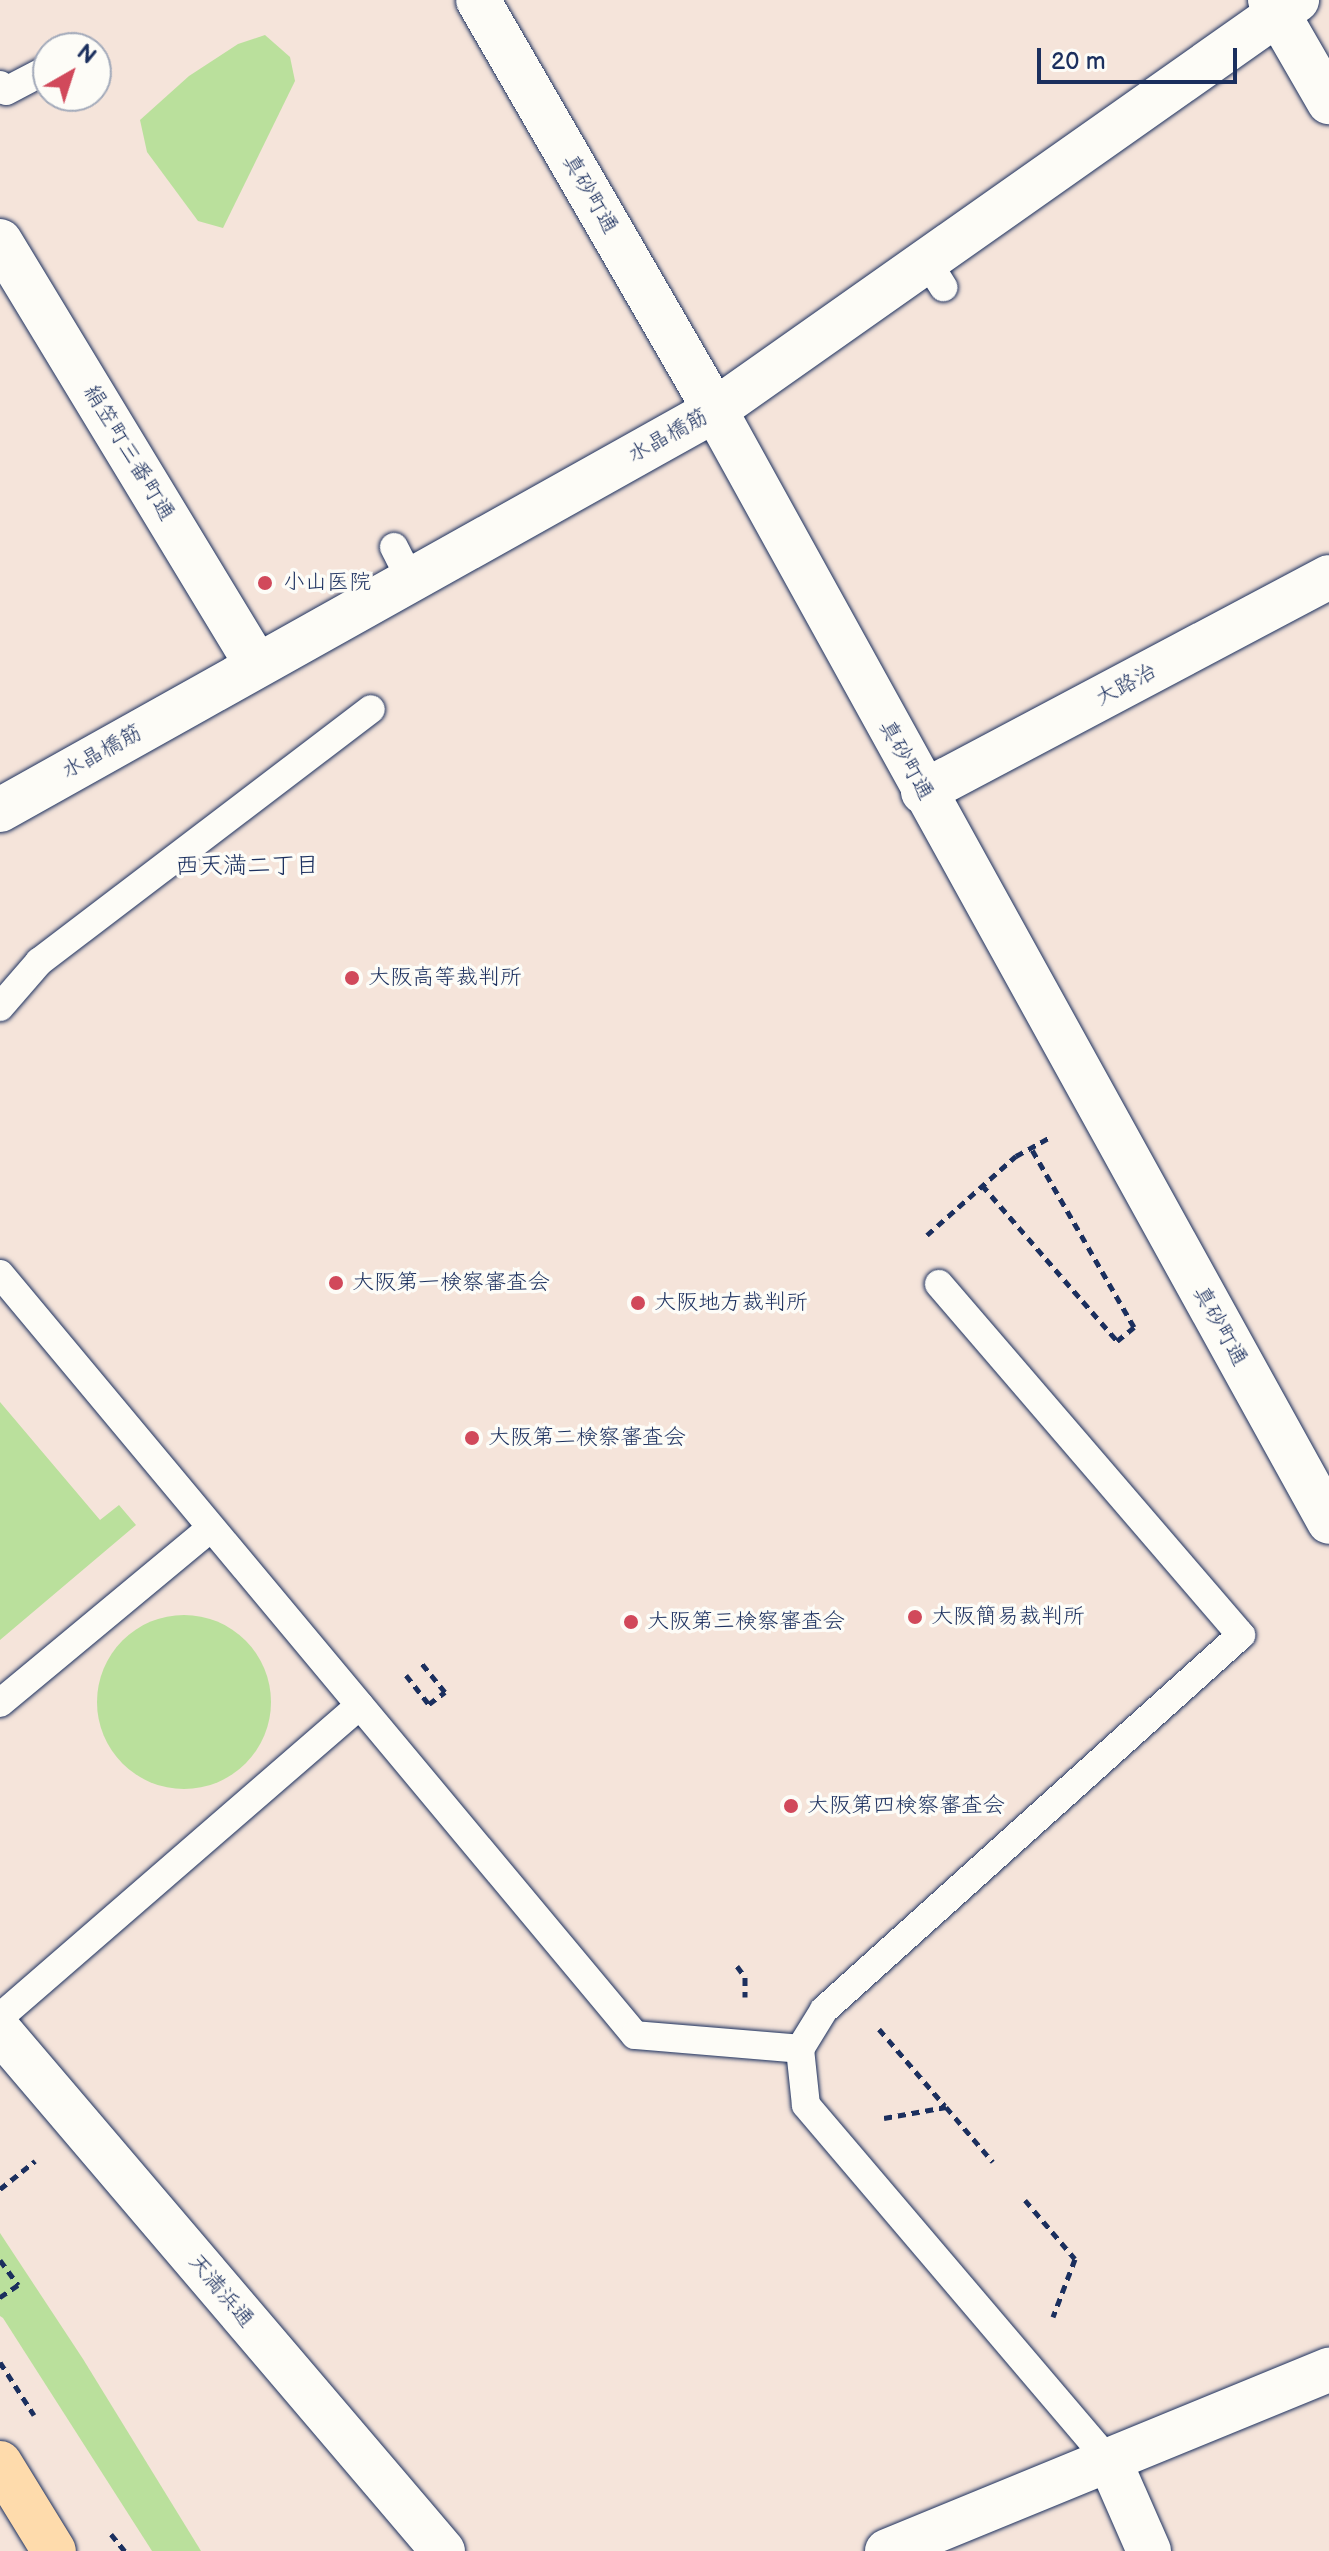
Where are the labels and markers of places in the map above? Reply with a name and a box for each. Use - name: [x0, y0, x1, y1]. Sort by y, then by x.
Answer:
- place label: 小山医院: [283, 570, 371, 596]
- marker: 小山医院: [254, 572, 276, 594]
- place label: 大阪高等裁判所: [368, 965, 522, 991]
- marker: 大阪高等裁判所: [343, 969, 361, 987]
- place label: 大阪第一検察審査会: [352, 1270, 550, 1296]
- marker: 大阪第一検察審査会: [327, 1274, 345, 1292]
- place label: 大阪地方裁判所: [654, 1290, 808, 1316]
- marker: 大阪地方裁判所: [629, 1294, 647, 1312]
- place label: 大阪第二検察審査会: [488, 1425, 686, 1451]
- marker: 大阪第二検察審査会: [463, 1429, 481, 1447]
- place label: 大阪簡易裁判所: [931, 1604, 1085, 1630]
- marker: 大阪簡易裁判所: [906, 1608, 924, 1626]
- place label: 大阪第三検察審査会: [647, 1609, 845, 1635]
- marker: 大阪第三検察審査会: [622, 1613, 640, 1631]
- place label: 大阪第四検察審査会: [807, 1793, 1005, 1819]
- marker: 大阪第四検察審査会: [782, 1797, 800, 1815]

